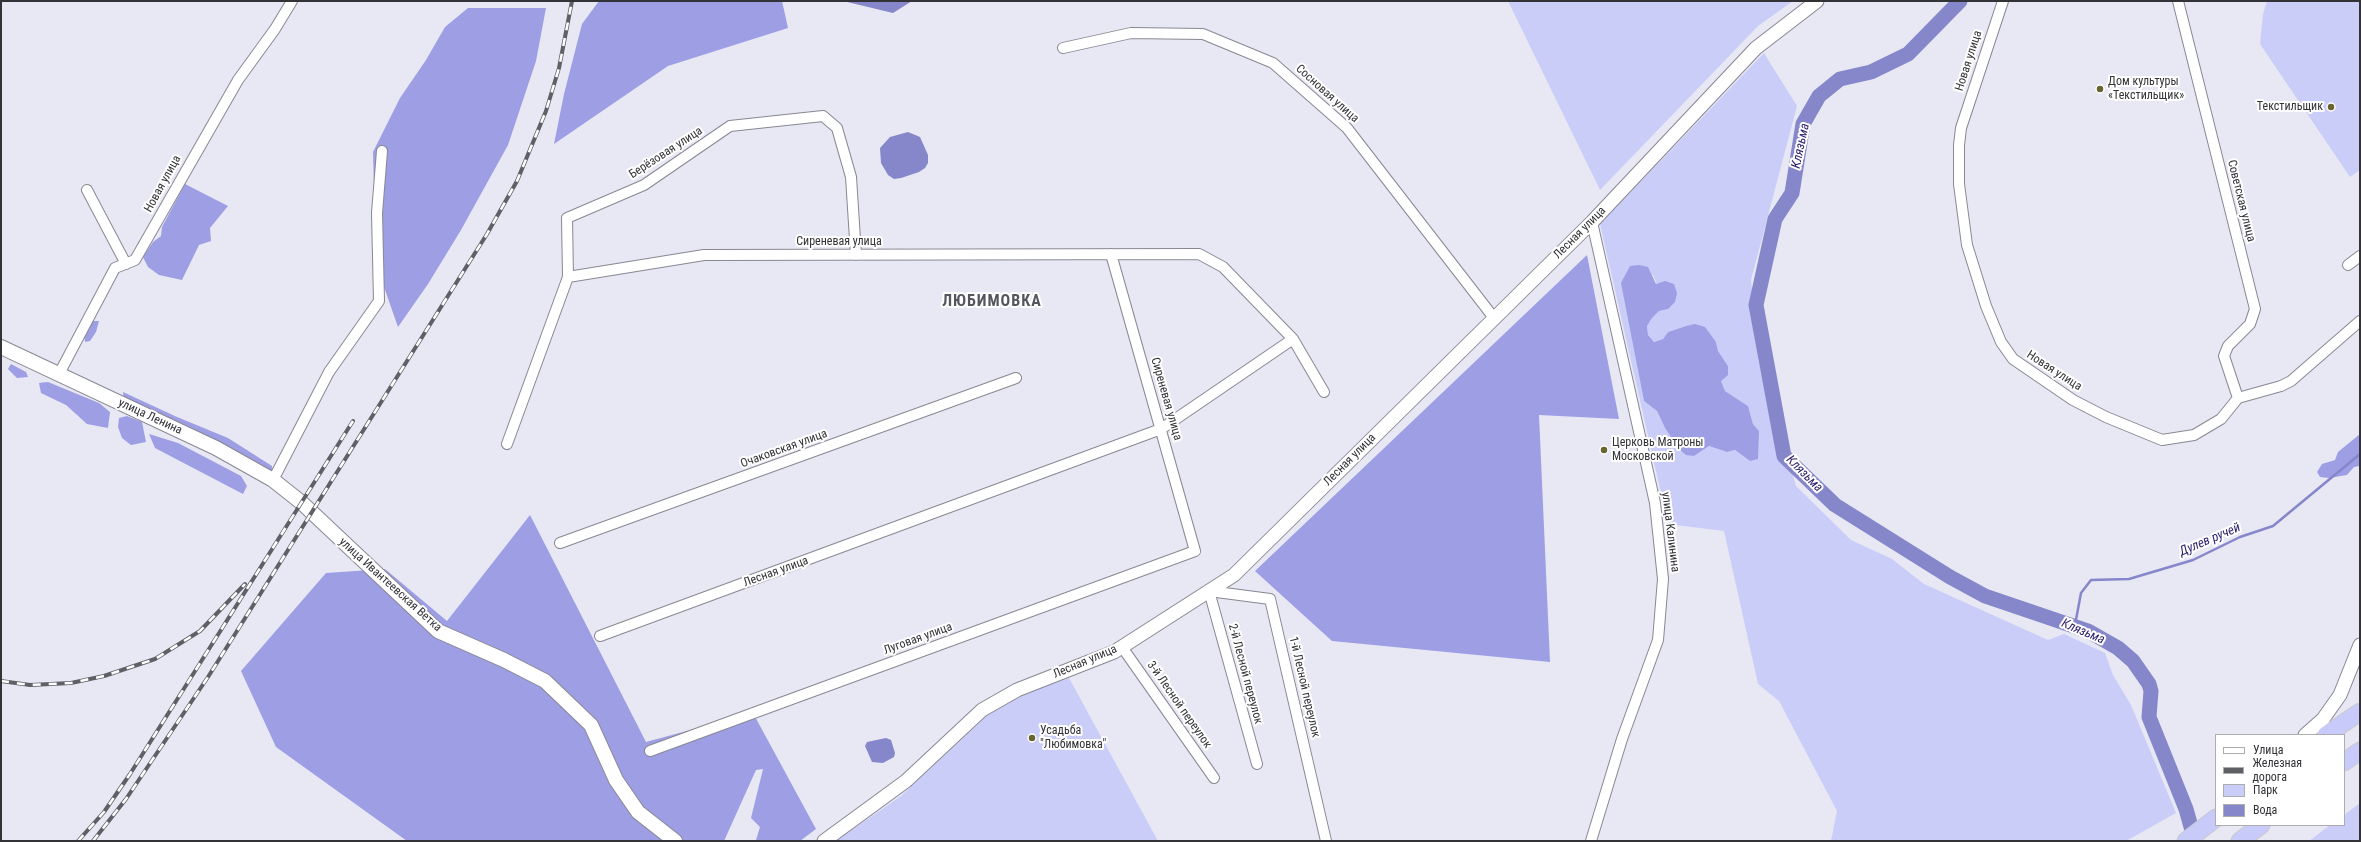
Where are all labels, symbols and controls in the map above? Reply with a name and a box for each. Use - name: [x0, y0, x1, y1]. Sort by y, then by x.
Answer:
- street label: Новая улица: [1952, 29, 1986, 93]
- street label: Сосновая улица: [1293, 62, 1361, 126]
- place label: Дом культуры «Текстильщик»: [2108, 75, 2184, 103]
- marker: Дом культуры «Текстильщик»: [2095, 84, 2105, 94]
- place label: Текстильщик: [2257, 100, 2323, 114]
- marker: Текстильщик: [2326, 102, 2336, 112]
- water label: Клязьма: [1789, 122, 1813, 170]
- street label: Берёзовая улица: [627, 124, 705, 182]
- street label: Новая улица: [141, 153, 185, 215]
- street label: Советская улица: [2224, 159, 2258, 243]
- street label: Лесная улица: [1551, 204, 1609, 262]
- street label: Сиреневая улица: [796, 235, 882, 249]
- district label: ЛЮБИМОВКА: [942, 292, 1042, 312]
- street label: Новая улица: [2024, 348, 2084, 394]
- street label: Сиреневая улица: [1147, 356, 1185, 442]
- street label: улица Ленина: [116, 396, 184, 438]
- street label: Очаковская улица: [739, 427, 829, 471]
- street label: Лесная улица: [1321, 431, 1379, 489]
- place label: Церковь Матроны Московской: [1612, 436, 1703, 464]
- marker: Церковь Матроны Московской: [1599, 445, 1609, 455]
- water label: Клязьма: [1782, 452, 1826, 496]
- street label: улица Калинина: [1658, 491, 1682, 573]
- water label: Дулев ручей: [2177, 520, 2243, 560]
- street label: улица Ивантеевская Ветка: [336, 535, 444, 635]
- street label: Лесная улица: [742, 554, 810, 590]
- water label: Клязьма: [2059, 616, 2107, 648]
- street label: Луговая улица: [882, 620, 954, 658]
- street label: 2-й Лесной переулок: [1225, 622, 1265, 726]
- street label: 1-й Лесной переулок: [1285, 635, 1323, 739]
- street label: Лесная улица: [1051, 642, 1119, 682]
- street label: 3-й Лесной переулок: [1144, 659, 1214, 751]
- place label: Усадьба "Любимовка": [1040, 724, 1106, 752]
- marker: Усадьба "Любимовка": [1027, 733, 1037, 743]
- legend: [2215, 734, 2345, 826]
- text: Улица: [2253, 743, 2283, 757]
- text: Железная дорога: [2252, 756, 2302, 784]
- text: Парк: [2253, 783, 2278, 797]
- text: Вода: [2253, 803, 2277, 817]

